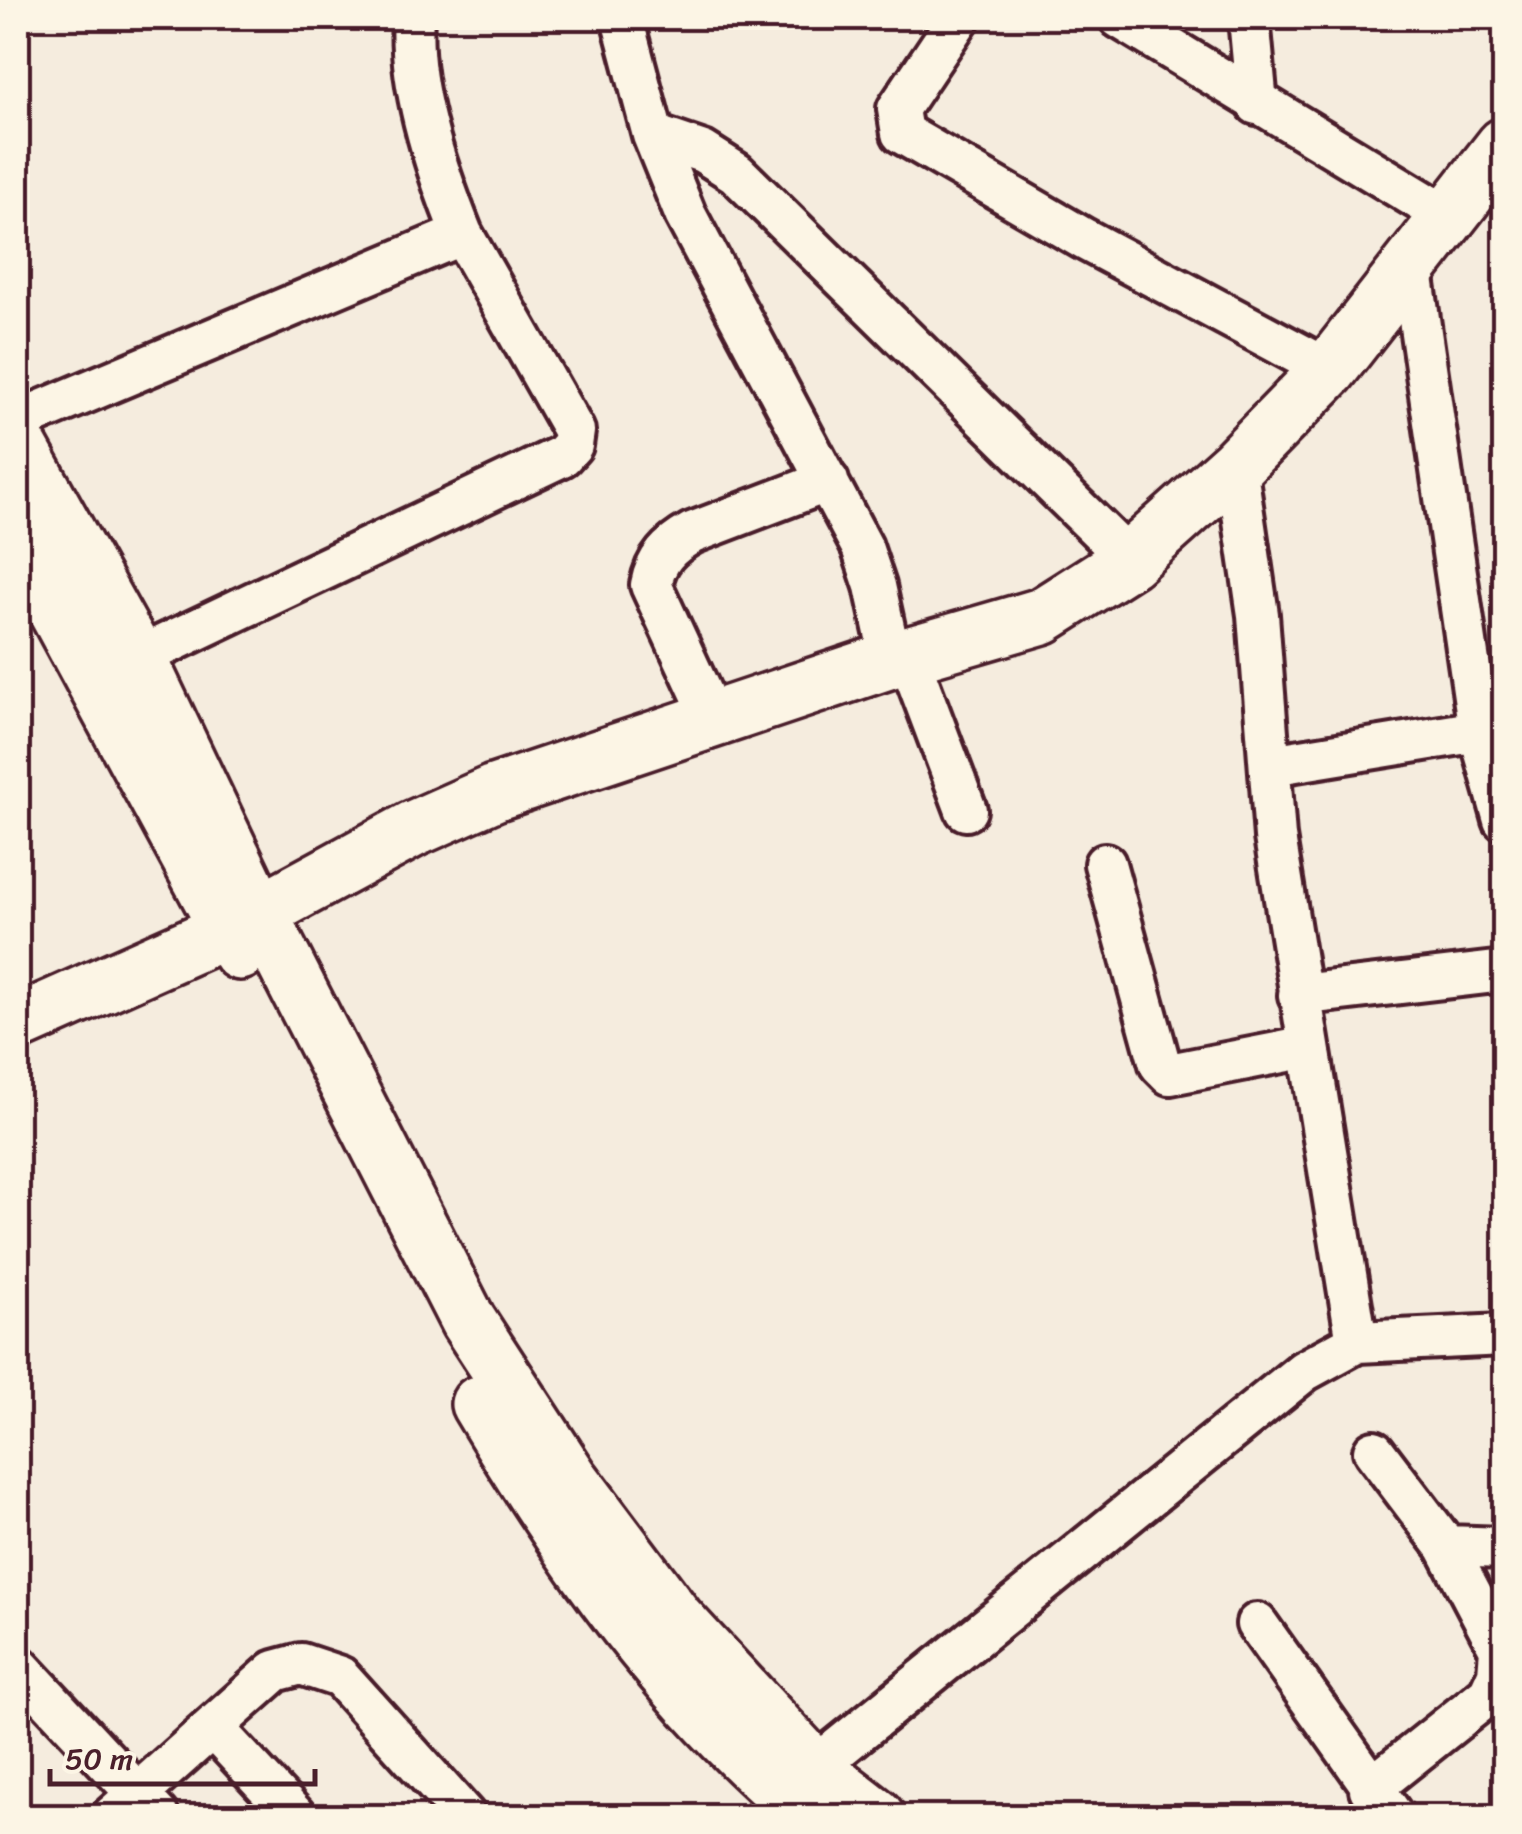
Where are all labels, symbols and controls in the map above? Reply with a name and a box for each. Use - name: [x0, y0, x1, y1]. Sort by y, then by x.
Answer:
- scale bar: [50, 1724, 315, 1786]
- text: 50 m: [65, 1732, 133, 1786]

